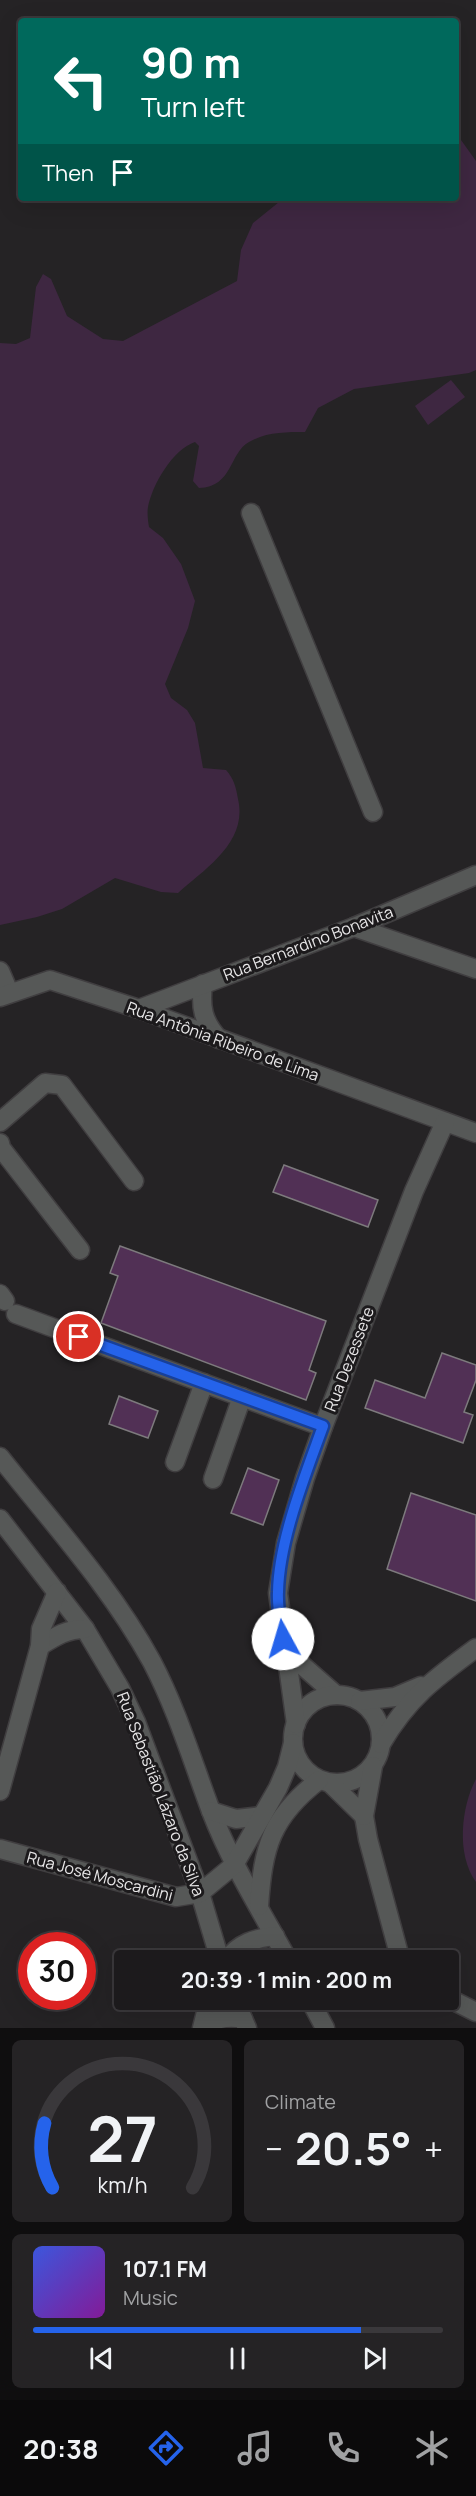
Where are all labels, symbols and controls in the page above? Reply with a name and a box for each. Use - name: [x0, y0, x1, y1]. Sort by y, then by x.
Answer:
- text: 90 m: [141, 33, 241, 91]
- icon: left: [42, 42, 120, 120]
- text: Turn left: [141, 88, 245, 125]
- icon: arrive: [106, 156, 139, 189]
- text: Then: [42, 158, 94, 188]
- street label: Rua Bernardino Bonavita: [220, 900, 396, 986]
- street label: Rua Antônia Ribeiro de Lima: [124, 996, 322, 1086]
- street label: Rua Dezessete: [319, 1303, 379, 1415]
- pin: [53, 1311, 104, 1362]
- icon: arrive: [62, 1320, 95, 1353]
- position arrow: [251, 1607, 315, 1671]
- street label: Rua Sebastião Lázaro da Silva: [112, 1689, 210, 1899]
- street label: Rua José Moscardini: [25, 1846, 175, 1906]
- speed limit sign: 30: [18, 1932, 96, 2010]
- text: 20:39 · 1 min · 200 m: [181, 1965, 392, 1995]
- text: Climate: [265, 2088, 336, 2115]
- text: 27: [87, 2095, 157, 2181]
- text: 20.5°: [295, 2117, 412, 2179]
- text: −: [265, 2126, 283, 2171]
- text: +: [424, 2126, 443, 2171]
- text: km/h: [97, 2170, 147, 2199]
- text: 107.1 FM: [123, 2254, 207, 2284]
- text: Music: [123, 2284, 178, 2311]
- icon: previous: [85, 2342, 118, 2375]
- icon: pause: [221, 2342, 254, 2375]
- icon: next: [358, 2342, 391, 2375]
- icon: directions: [145, 2427, 187, 2469]
- icon: music: [234, 2427, 276, 2469]
- icon: phone: [322, 2427, 364, 2469]
- icon: climate: [411, 2427, 453, 2469]
- text: 20:38: [23, 2430, 99, 2467]

